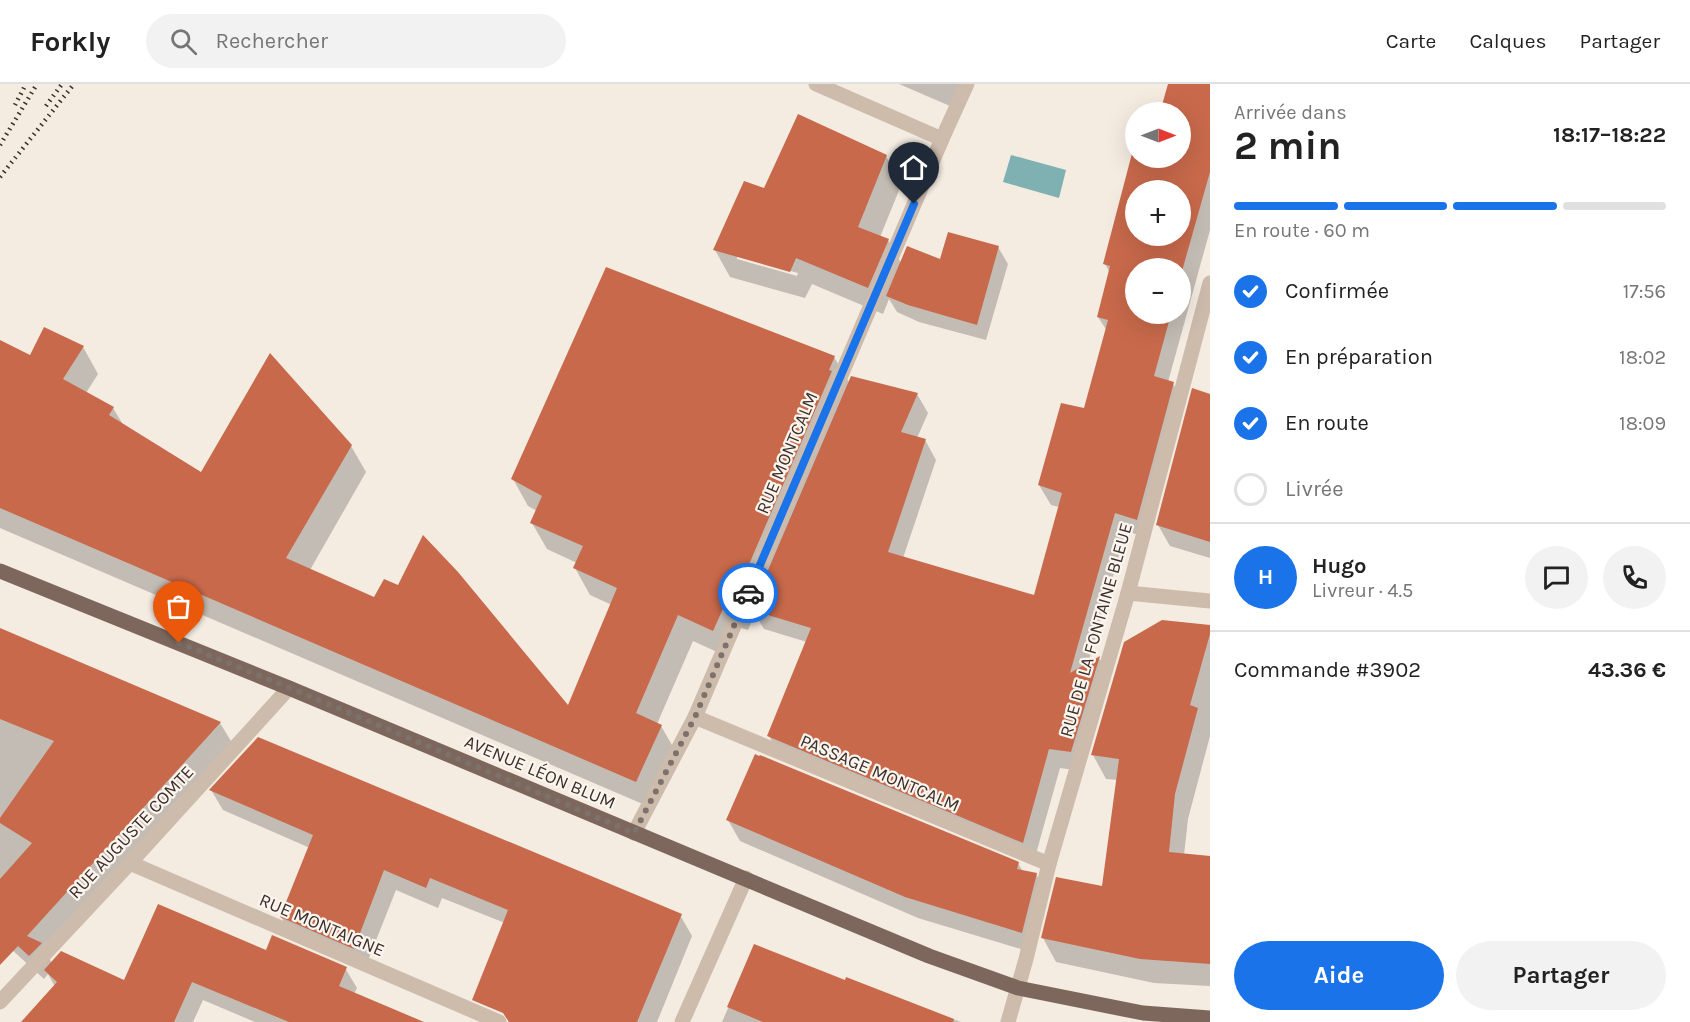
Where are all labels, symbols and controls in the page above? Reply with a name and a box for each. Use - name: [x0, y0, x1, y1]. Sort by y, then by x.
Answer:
- search box: [146, 14, 566, 68]
- text: Forkly: [30, 25, 110, 58]
- icon: search: [167, 25, 200, 58]
- text: Rechercher: [215, 28, 328, 54]
- text: Carte: [1386, 29, 1436, 53]
- text: Calques: [1469, 29, 1547, 53]
- text: Partager: [1580, 29, 1660, 53]
- text: Arrivée dans: [1234, 101, 1347, 124]
- north arrow: [1125, 102, 1191, 168]
- map controls: [1125, 102, 1191, 324]
- text: 18:17–18:22: [1553, 122, 1666, 148]
- text: 2 min: [1234, 123, 1342, 169]
- pin: [888, 142, 939, 204]
- icon: home: [897, 151, 930, 184]
- button: +: [1125, 180, 1191, 246]
- text: En route · 60 m: [1234, 219, 1370, 242]
- button: −: [1125, 258, 1191, 324]
- icon: check: [1234, 275, 1267, 308]
- text: Confirmée: [1285, 278, 1389, 304]
- text: 17:56: [1623, 280, 1666, 303]
- icon: check: [1234, 341, 1267, 374]
- text: En préparation: [1285, 344, 1433, 370]
- text: 18:02: [1619, 346, 1666, 369]
- street label: RUE MONTCALM: [751, 389, 823, 517]
- icon: check: [1234, 407, 1267, 440]
- text: En route: [1285, 410, 1369, 436]
- text: 18:09: [1619, 412, 1666, 435]
- text: Livrée: [1285, 476, 1343, 502]
- street label: RUE DE LA FONTAINE BLEUE: [1055, 520, 1137, 740]
- button: chat: [1525, 546, 1588, 609]
- button: phone: [1603, 546, 1666, 609]
- text: Hugo: [1312, 553, 1367, 579]
- courier: [718, 563, 778, 623]
- text: H: [1258, 564, 1273, 590]
- icon: car: [732, 577, 765, 610]
- text: Livreur · 4.5: [1312, 579, 1413, 602]
- pin: [153, 581, 204, 643]
- icon: bag: [162, 590, 195, 623]
- text: Commande #3902: [1234, 657, 1421, 683]
- text: 43.36 €: [1588, 657, 1666, 683]
- street label: AVENUE LÉON BLUM: [461, 729, 619, 814]
- street label: PASSAGE MONTCALM: [797, 729, 963, 817]
- street label: RUE AUGUSTE COMTE: [64, 761, 198, 903]
- street label: RUE MONTAIGNE: [256, 889, 388, 961]
- button: Aide: [1234, 941, 1444, 1010]
- button: Partager: [1456, 941, 1666, 1010]

